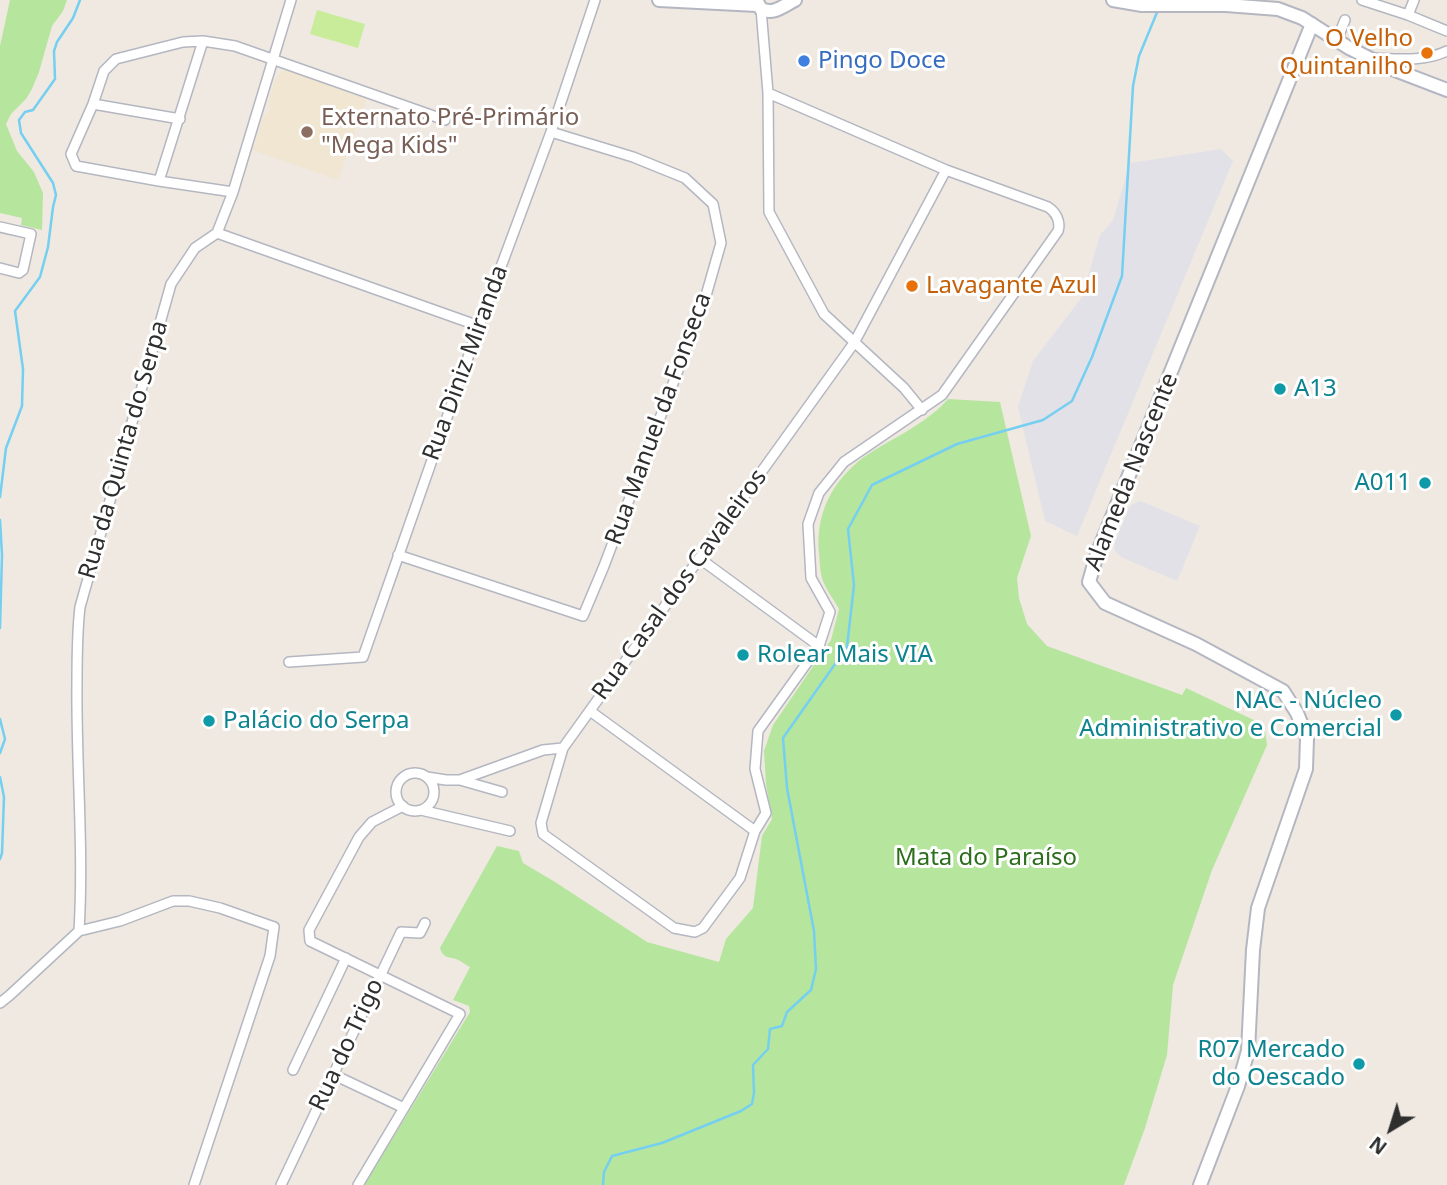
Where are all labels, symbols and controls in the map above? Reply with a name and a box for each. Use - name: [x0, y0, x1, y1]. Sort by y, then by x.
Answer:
- place label: O Velho Quintanilho: [1280, 25, 1413, 81]
- marker: O Velho Quintanilho: [1419, 45, 1435, 61]
- place label: Pingo Doce: [818, 47, 946, 75]
- marker: Pingo Doce: [796, 53, 812, 69]
- place label: Externato Pré-Primário "Mega Kids": [321, 104, 579, 160]
- marker: Externato Pré-Primário "Mega Kids": [299, 124, 315, 140]
- street label: Rua Diniz Miranda: [417, 261, 515, 465]
- place label: Lavagante Azul: [926, 272, 1097, 300]
- marker: Lavagante Azul: [904, 278, 920, 294]
- street label: Rua Manuel da Fonseca: [600, 289, 718, 549]
- street label: Rua da Quinta do Serpa: [73, 318, 175, 582]
- street label: Alameda Nascente: [1079, 369, 1185, 575]
- place label: A13: [1294, 375, 1337, 403]
- marker: A13: [1272, 381, 1288, 397]
- street label: Rua Casal dos Cavaleiros: [587, 464, 773, 706]
- place label: A011: [1354, 469, 1411, 497]
- marker: A011: [1417, 475, 1433, 491]
- place label: Rolear Mais VIA: [757, 641, 933, 669]
- marker: Rolear Mais VIA: [735, 647, 751, 663]
- place label: NAC - Núcleo Administrativo e Comercial: [1079, 687, 1382, 743]
- place label: Palácio do Serpa: [223, 707, 409, 735]
- marker: NAC - Núcleo Administrativo e Comercial: [1388, 707, 1404, 723]
- marker: Palácio do Serpa: [201, 713, 217, 729]
- park label: Mata do Paraíso: [895, 844, 1077, 872]
- street label: Rua do Trigo: [304, 974, 390, 1116]
- place label: R07 Mercado do Oescado: [1197, 1036, 1345, 1092]
- marker: R07 Mercado do Oescado: [1351, 1056, 1367, 1072]
- north arrow: [1356, 1094, 1426, 1164]
- text: N: [1364, 1131, 1392, 1161]

